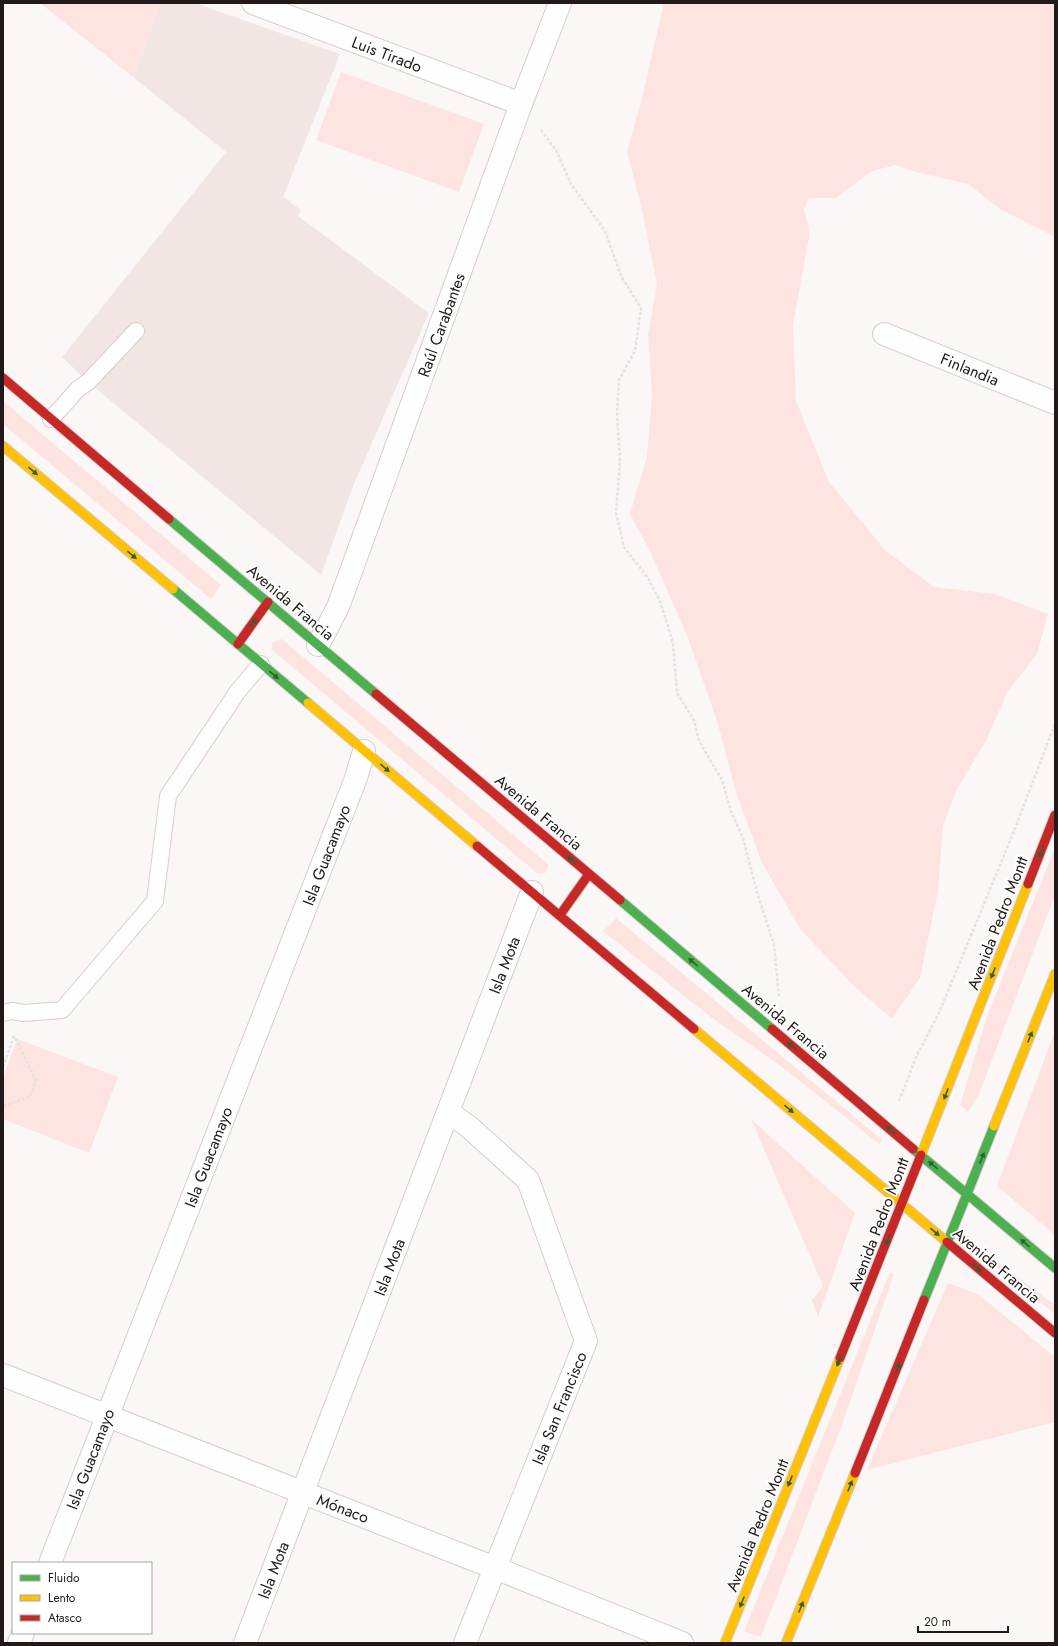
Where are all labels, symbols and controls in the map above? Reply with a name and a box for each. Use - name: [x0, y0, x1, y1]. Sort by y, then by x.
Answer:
- street label: Luis Tirado: [348, 31, 425, 78]
- street label: Raúl Carabantes: [412, 270, 471, 380]
- street label: Finlandia: [937, 347, 1003, 392]
- one-way arrow: [27, 467, 38, 476]
- one-way arrow: [127, 550, 138, 559]
- street label: Avenida Francia: [242, 559, 339, 646]
- one-way arrow: [249, 618, 257, 628]
- one-way arrow: [269, 670, 280, 679]
- one-way arrow: [379, 763, 390, 772]
- street label: Avenida Francia: [490, 769, 587, 856]
- street label: Isla Guacamayo: [297, 801, 356, 909]
- one-way arrow: [1037, 846, 1043, 858]
- street label: Avenida Pedro Montt: [961, 853, 1034, 993]
- one-way arrow: [567, 855, 578, 864]
- street label: Isla Mota: [483, 933, 526, 997]
- one-way arrow: [687, 957, 698, 966]
- one-way arrow: [990, 967, 996, 979]
- street label: Avenida Francia: [737, 978, 834, 1065]
- one-way arrow: [1027, 1030, 1033, 1042]
- one-way arrow: [787, 1041, 797, 1050]
- one-way arrow: [943, 1088, 949, 1100]
- street label: Isla Guacamayo: [179, 1103, 238, 1211]
- one-way arrow: [784, 1104, 794, 1113]
- one-way arrow: [886, 1125, 896, 1134]
- one-way arrow: [979, 1151, 985, 1163]
- street label: Avenida Pedro Montt: [842, 1154, 915, 1294]
- one-way arrow: [928, 1161, 938, 1170]
- street label: Avenida Francia: [948, 1222, 1045, 1309]
- one-way arrow: [930, 1227, 941, 1236]
- street label: Isla Mota: [368, 1235, 411, 1299]
- one-way arrow: [885, 1235, 891, 1246]
- one-way arrow: [1021, 1239, 1030, 1248]
- one-way arrow: [971, 1263, 982, 1272]
- street label: Isla San Francisco: [526, 1348, 593, 1468]
- one-way arrow: [836, 1355, 842, 1367]
- one-way arrow: [895, 1361, 901, 1373]
- street label: Isla Guacamayo: [61, 1405, 120, 1513]
- street label: Avenida Pedro Montt: [720, 1455, 795, 1595]
- one-way arrow: [787, 1476, 793, 1488]
- one-way arrow: [847, 1480, 853, 1492]
- street label: Mónaco: [313, 1488, 372, 1529]
- street label: Isla Mota: [252, 1538, 295, 1602]
- legend: [12, 1562, 152, 1634]
- text: Fluido: [48, 1569, 80, 1587]
- text: Lento: [48, 1589, 76, 1607]
- one-way arrow: [738, 1596, 744, 1608]
- one-way arrow: [798, 1600, 804, 1612]
- scale bar: [918, 1608, 1008, 1634]
- text: Atasco: [48, 1609, 82, 1627]
- text: 20 m: [924, 1613, 951, 1631]

